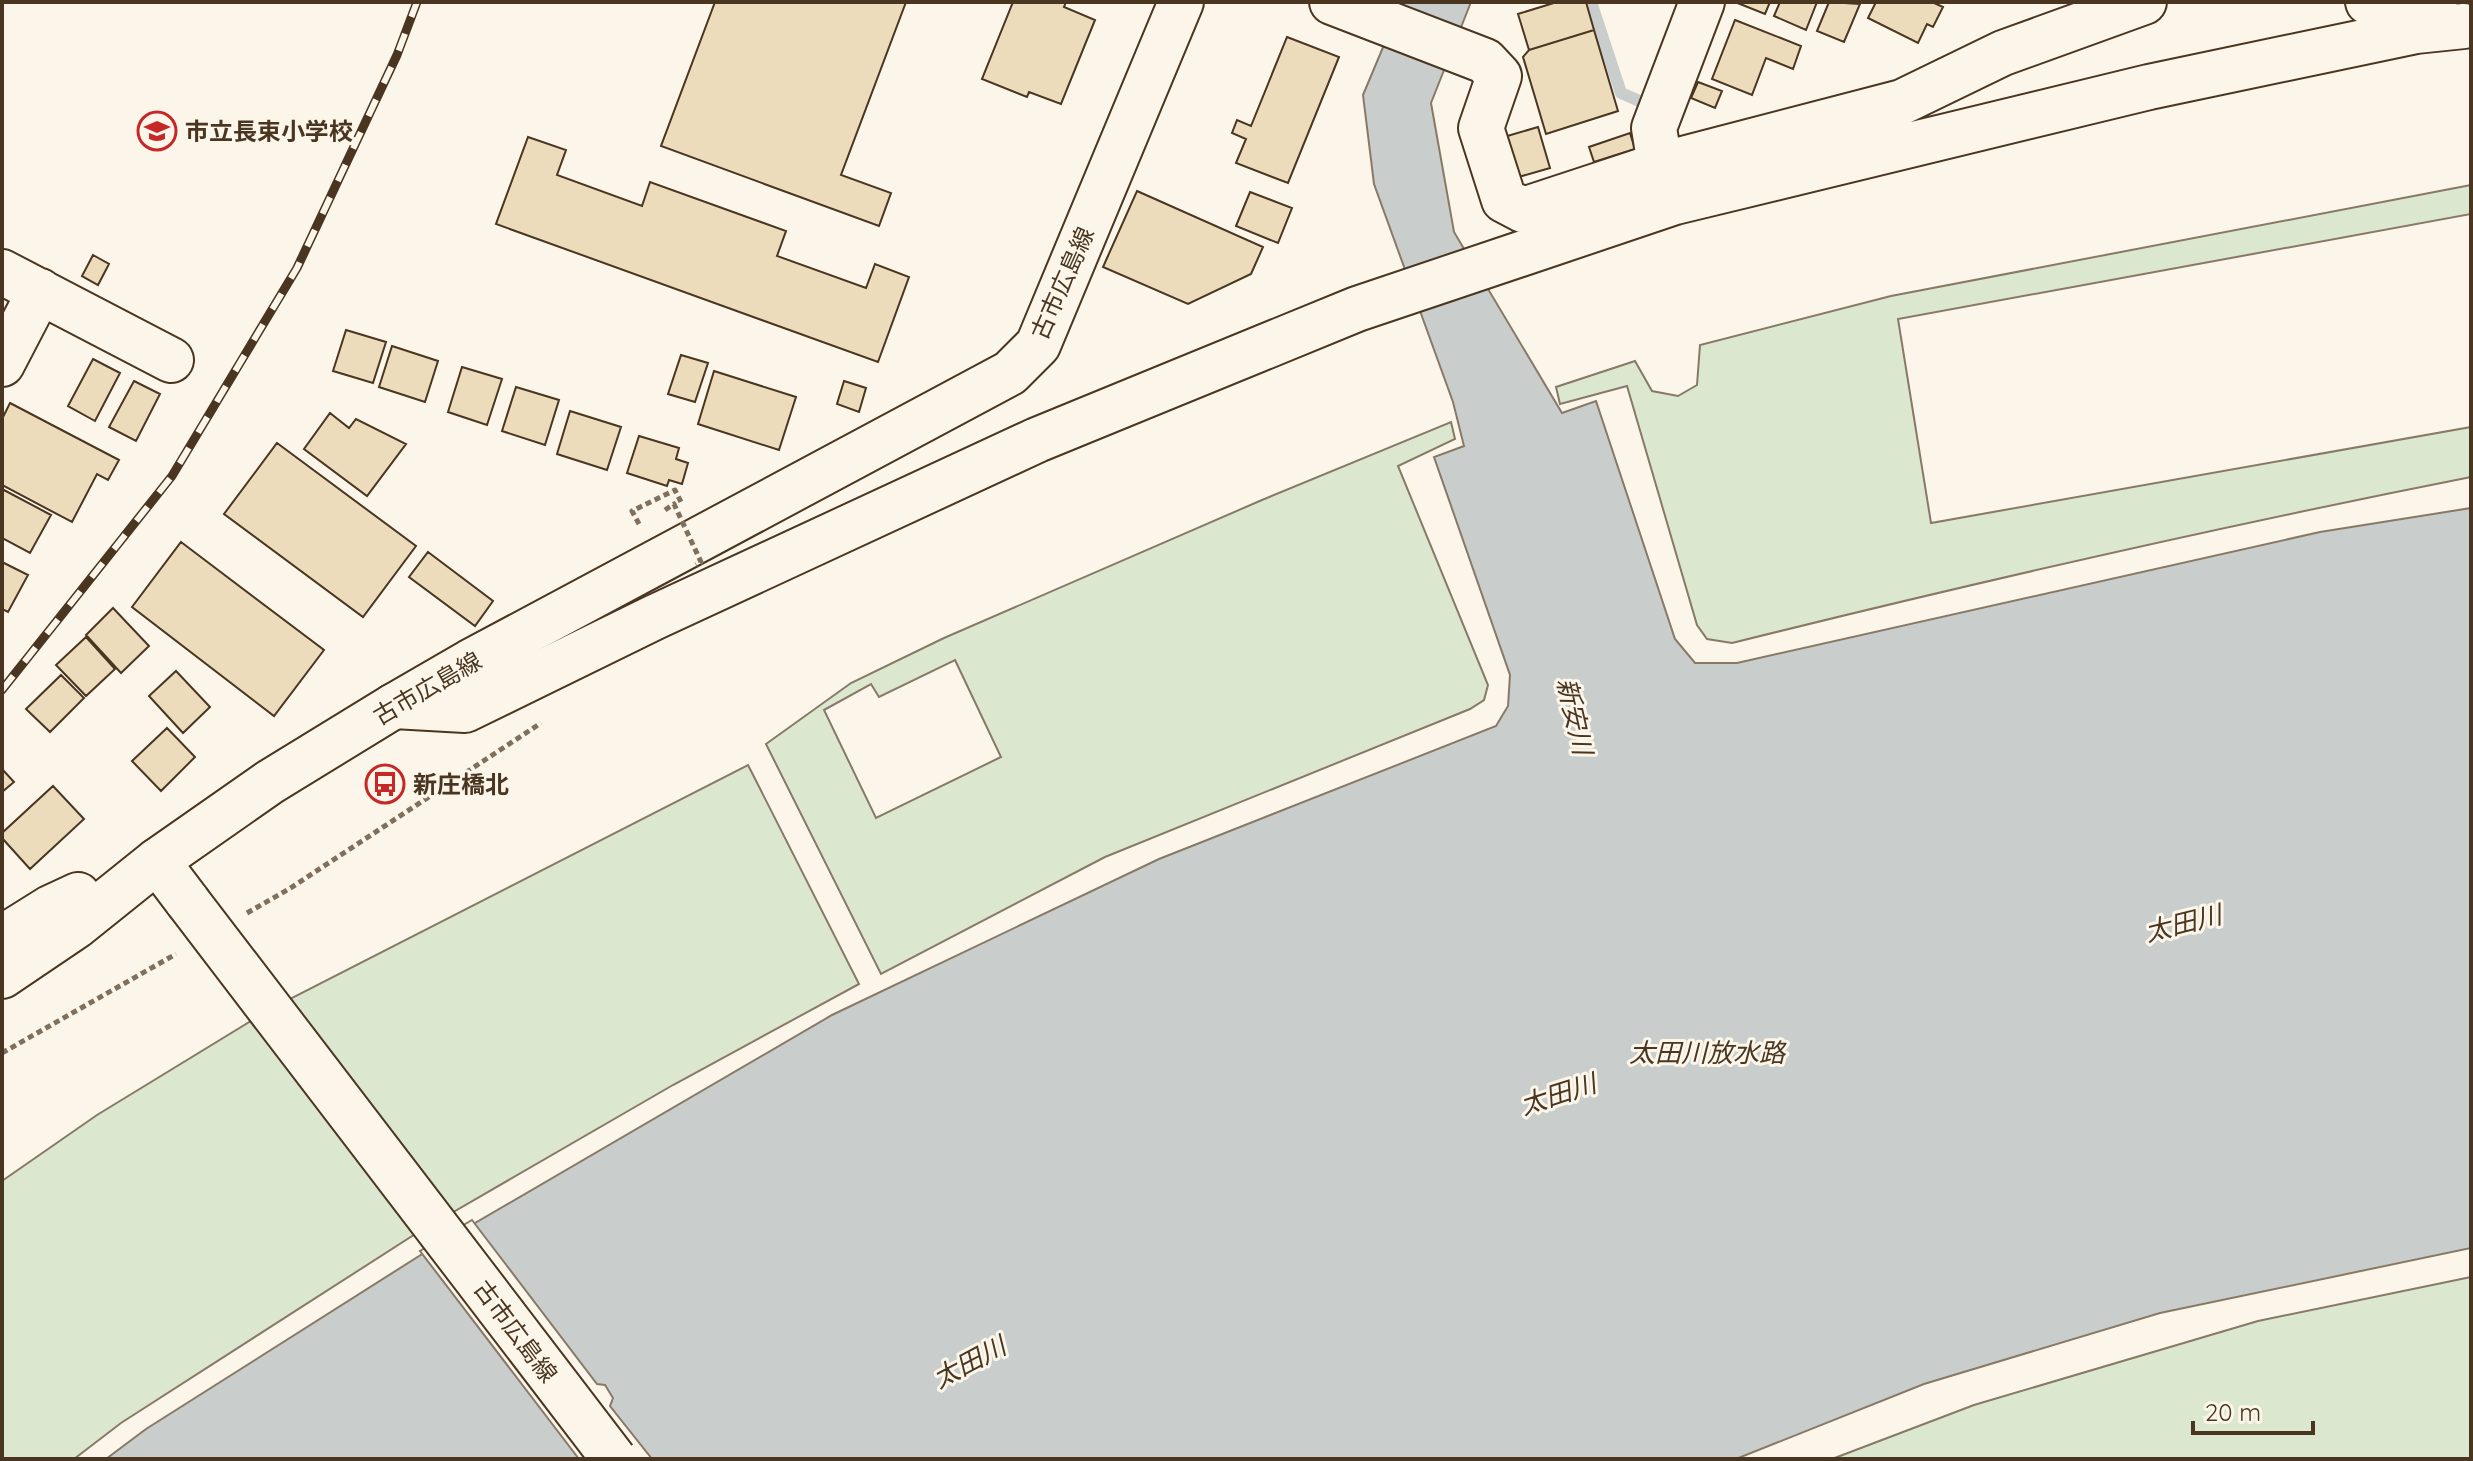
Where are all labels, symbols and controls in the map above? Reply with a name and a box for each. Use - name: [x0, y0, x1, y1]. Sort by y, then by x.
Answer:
- school or university icon: 市立長束小学校: [136, 110, 178, 152]
- place label: 市立長束小学校: [185, 116, 353, 146]
- street label: 古市広島線: [1024, 222, 1100, 344]
- street label: 古市広島線: [368, 645, 486, 731]
- water label: 新安川: [1550, 674, 1601, 761]
- bus stop icon: 新庄橋北: [364, 763, 406, 805]
- place label: 新庄橋北: [413, 769, 509, 799]
- water label: 太田川: [2141, 897, 2228, 948]
- water label: 太田川放水路: [1629, 1036, 1787, 1069]
- water label: 太田川: [1516, 1065, 1603, 1122]
- street label: 古市広島線: [468, 1274, 564, 1388]
- water label: 太田川: [927, 1328, 1014, 1395]
- scale bar: [2193, 1385, 2313, 1435]
- text: 20 m: [2205, 1397, 2261, 1427]

